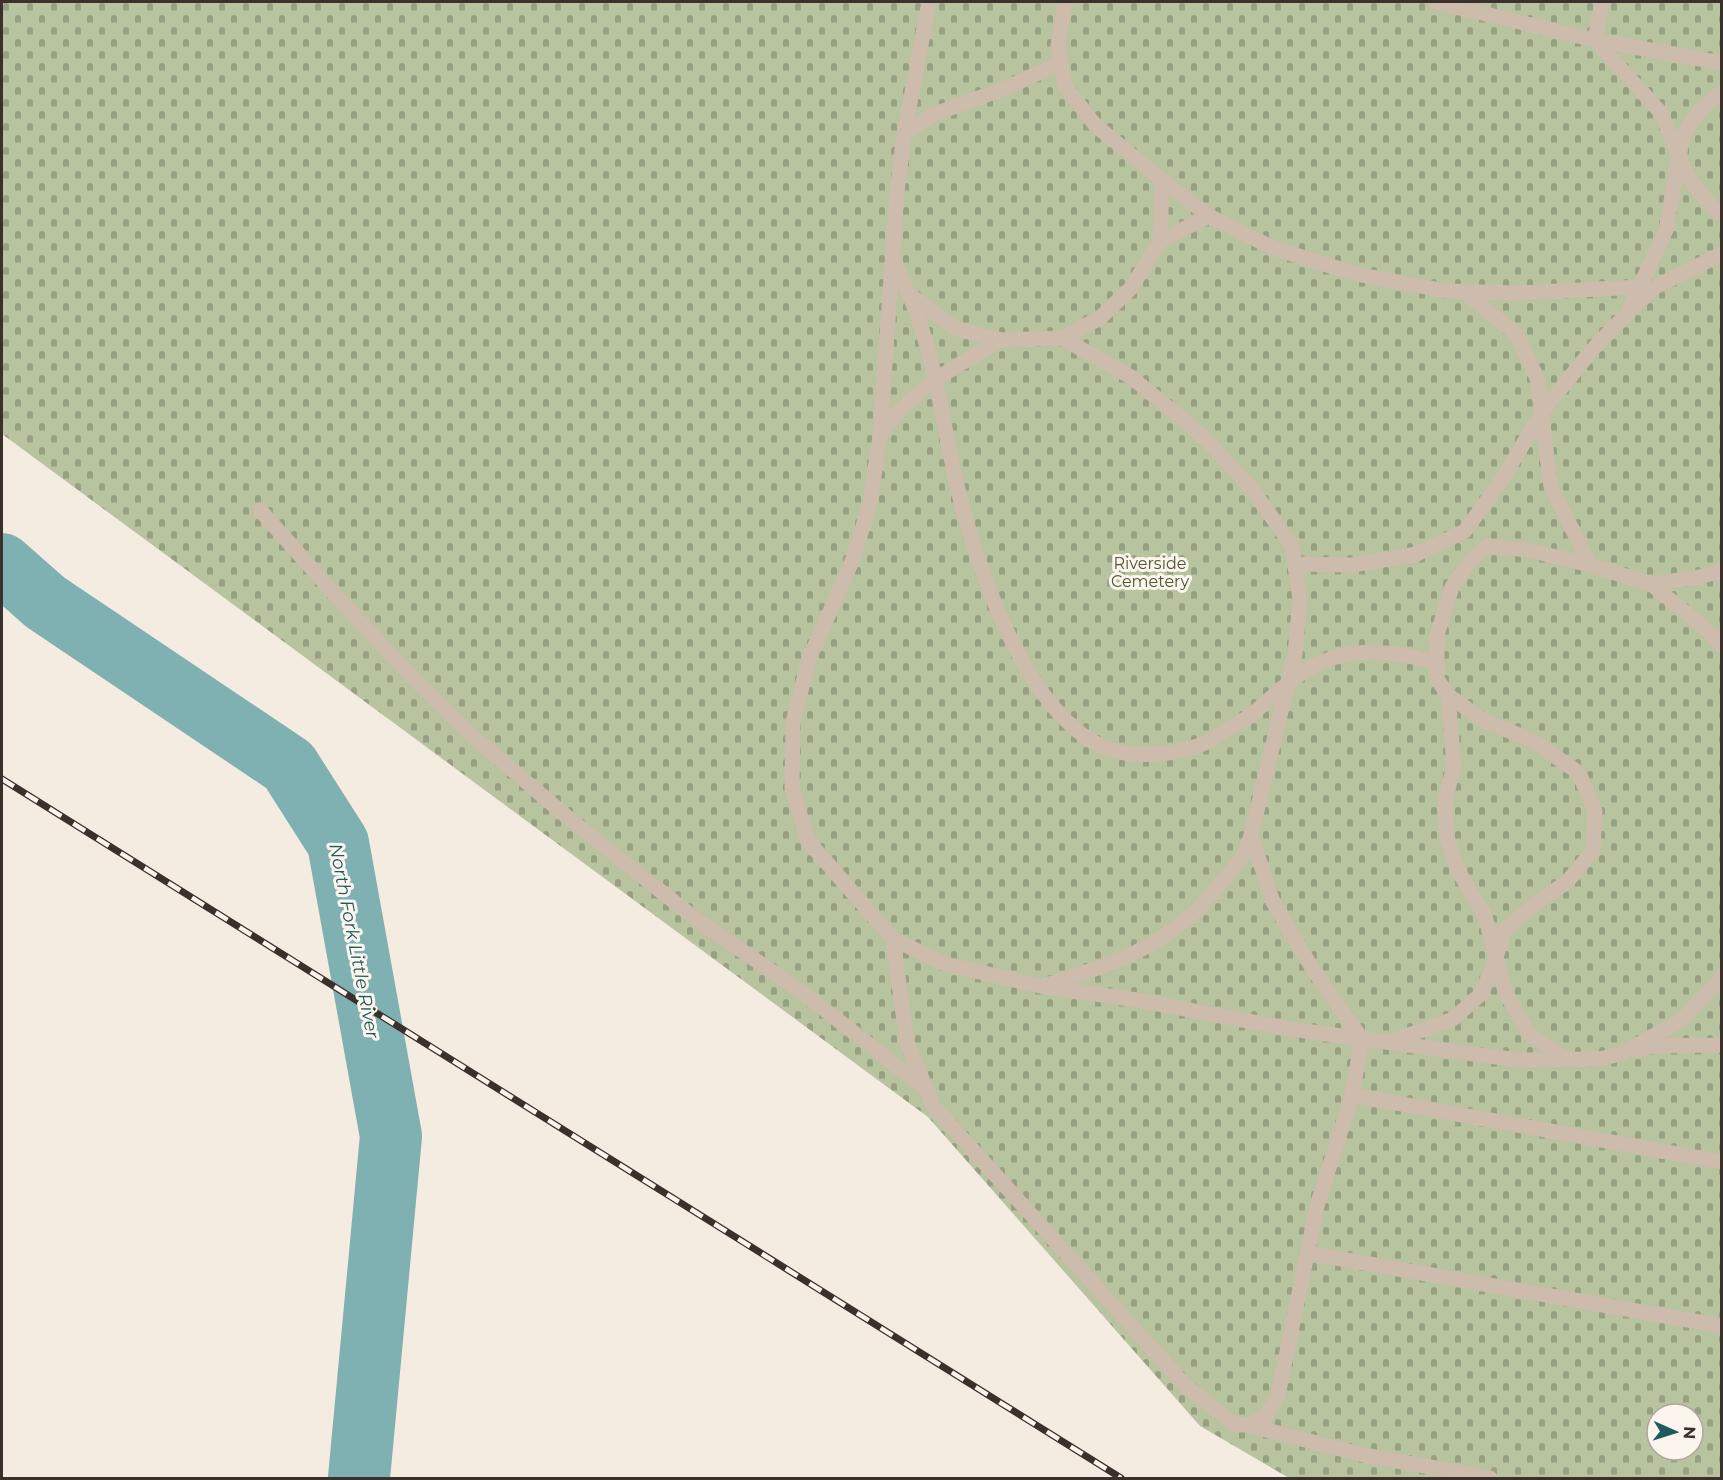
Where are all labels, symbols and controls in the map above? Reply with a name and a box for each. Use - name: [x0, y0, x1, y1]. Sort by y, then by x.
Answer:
- park label: Riverside Cemetery: [1111, 554, 1189, 591]
- water label: North Fork Little River: [324, 842, 384, 1041]
- north arrow: [1645, 1402, 1705, 1462]
- text: N: [1680, 1426, 1699, 1440]

